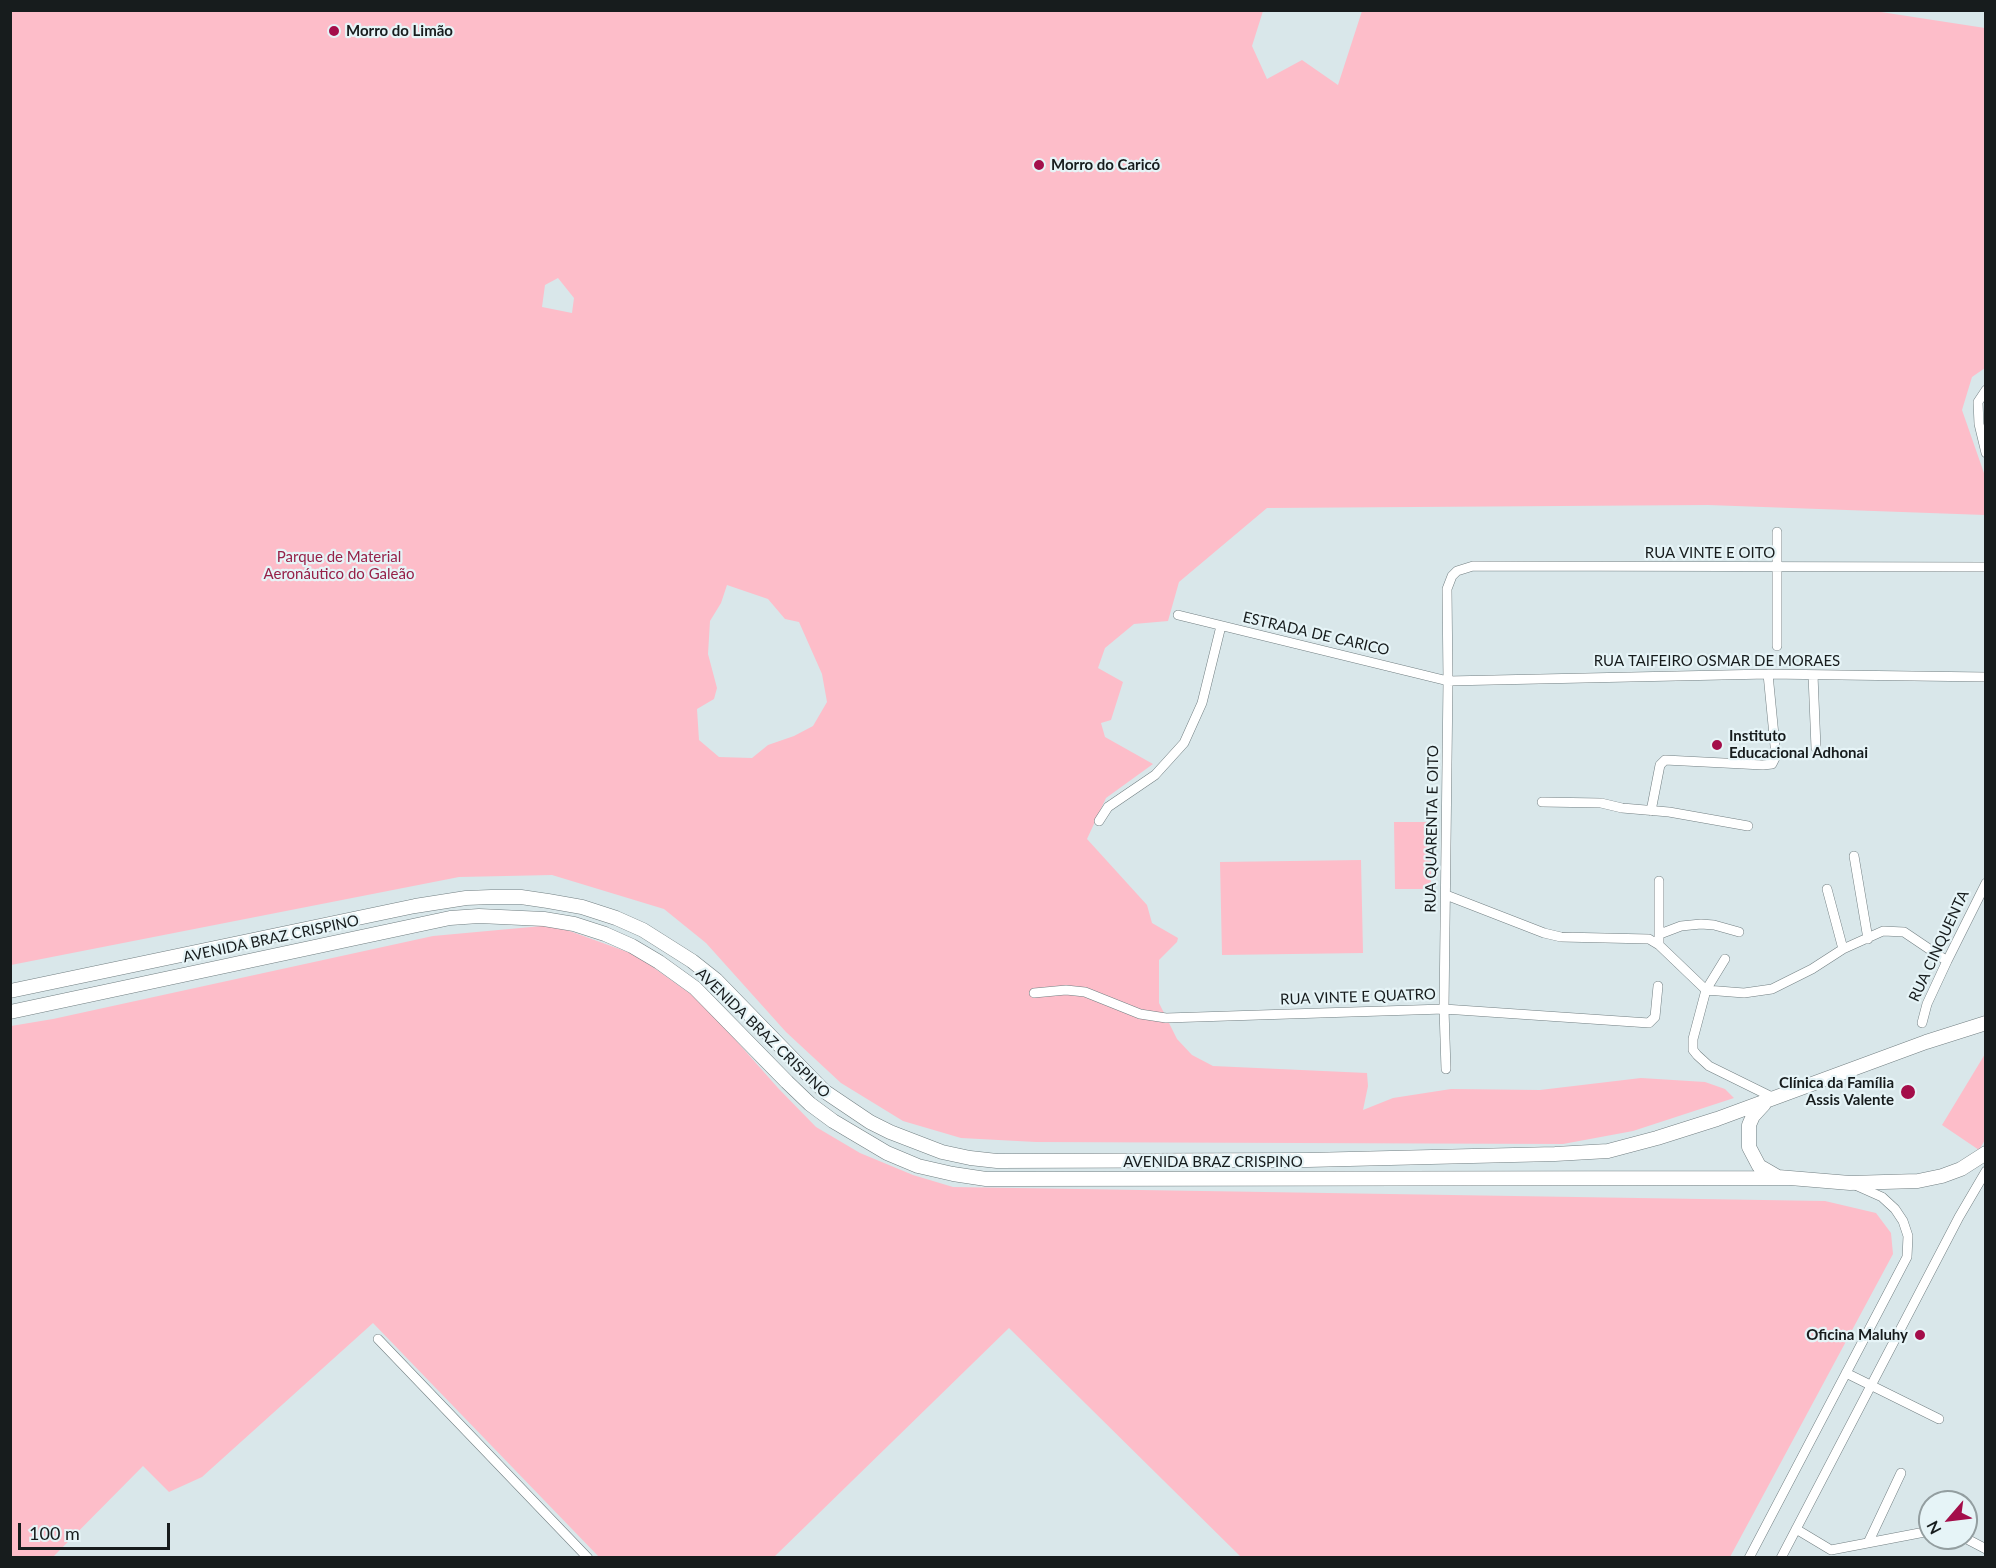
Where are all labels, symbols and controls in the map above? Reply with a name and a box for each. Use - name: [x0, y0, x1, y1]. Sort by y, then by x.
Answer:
- place label: Morro do Limão: [346, 22, 453, 40]
- marker: Morro do Limão: [327, 24, 341, 38]
- place label: Morro do Caricó: [1051, 156, 1160, 174]
- marker: Morro do Caricó: [1032, 158, 1046, 172]
- street label: RUA VINTE E OITO: [1645, 544, 1775, 562]
- park label: Parque de Material Aeronáutico do Galeão: [264, 548, 414, 583]
- street label: ESTRADA DE CARICO: [1241, 608, 1391, 660]
- street label: RUA TAIFEIRO OSMAR DE MORAES: [1594, 652, 1840, 670]
- place label: Instituto Educacional Adhonai: [1729, 727, 1868, 762]
- marker: Instituto Educacional Adhonai: [1710, 738, 1724, 752]
- street label: RUA QUARENTA E OITO: [1422, 745, 1442, 913]
- street label: RUA CINQUENTA: [1905, 887, 1973, 1005]
- street label: AVENIDA BRAZ CRISPINO: [181, 912, 361, 966]
- street label: AVENIDA BRAZ CRISPINO: [692, 964, 834, 1102]
- street label: RUA VINTE E QUATRO: [1280, 985, 1436, 1009]
- place label: Clínica da Família Assis Valente: [1779, 1074, 1894, 1109]
- marker: Clínica da Família Assis Valente: [1899, 1083, 1917, 1101]
- street label: AVENIDA BRAZ CRISPINO: [1123, 1153, 1303, 1171]
- place label: Oficina Maluhy: [1806, 1326, 1908, 1344]
- marker: Oficina Maluhy: [1913, 1328, 1927, 1342]
- north arrow: [1918, 1490, 1978, 1550]
- scale bar: [21, 1511, 172, 1549]
- text: N: [1922, 1518, 1945, 1538]
- text: 100 m: [29, 1522, 80, 1544]

